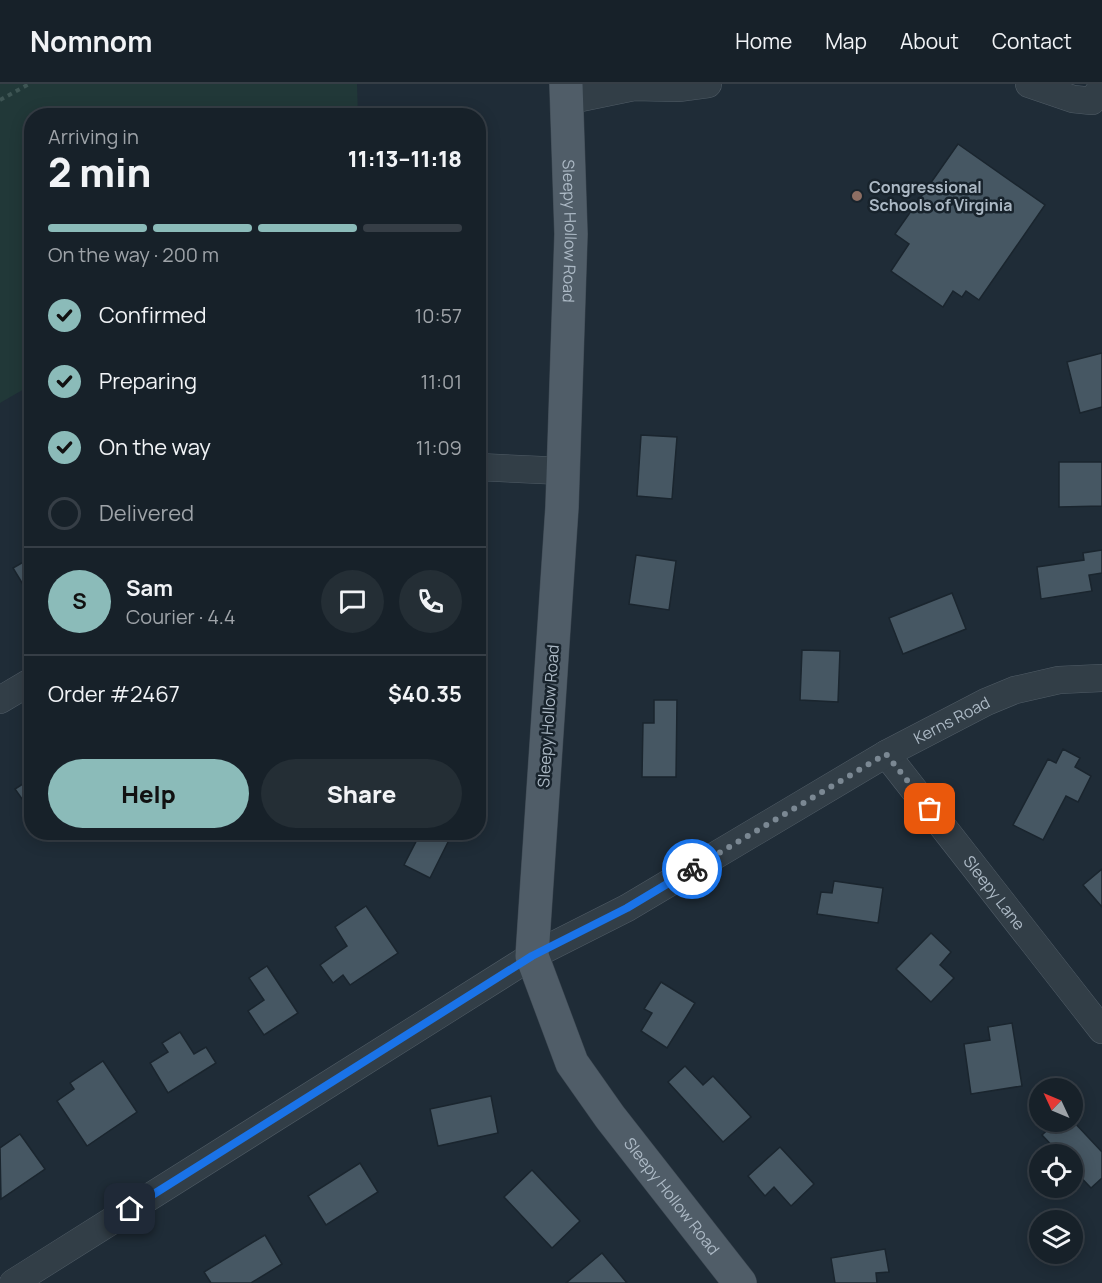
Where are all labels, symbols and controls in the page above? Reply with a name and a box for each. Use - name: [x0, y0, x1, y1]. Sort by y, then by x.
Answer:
- text: Nomnom: [30, 22, 152, 60]
- text: Home: [735, 27, 792, 55]
- text: Map: [825, 27, 867, 55]
- text: About: [900, 27, 959, 55]
- text: Contact: [992, 27, 1072, 55]
- text: Arriving in: [48, 123, 139, 150]
- text: 11:13–11:18: [348, 144, 462, 174]
- text: 2 min: [48, 145, 151, 199]
- street label: Sleepy Hollow Road: [558, 159, 582, 303]
- place label: Congressional Schools of Virginia: [869, 176, 1013, 216]
- marker: Congressional Schools of Virginia: [850, 189, 864, 203]
- text: On the way · 200 m: [48, 241, 219, 268]
- icon: check: [48, 299, 81, 332]
- text: Confirmed: [99, 300, 207, 330]
- text: 10:57: [414, 302, 462, 329]
- icon: check: [48, 365, 81, 398]
- text: Preparing: [99, 366, 197, 396]
- text: 11:01: [420, 368, 462, 395]
- icon: check: [48, 431, 81, 464]
- text: On the way: [99, 432, 211, 462]
- text: 11:09: [416, 434, 462, 461]
- text: Delivered: [99, 498, 194, 528]
- button: chat: [321, 570, 384, 633]
- button: phone: [399, 570, 462, 633]
- text: Sam: [126, 573, 173, 603]
- text: S: [72, 586, 87, 616]
- text: Courier · 4.4: [126, 603, 236, 630]
- street label: Sleepy Hollow Road: [532, 644, 564, 788]
- text: Order #2467: [48, 679, 180, 709]
- text: $40.35: [388, 679, 462, 709]
- street label: Kerns Road: [910, 691, 993, 749]
- button: Help: [48, 759, 249, 828]
- button: Share: [261, 759, 462, 828]
- pin: [904, 783, 955, 834]
- icon: bag: [913, 792, 946, 825]
- courier: [662, 839, 722, 899]
- street label: Sleepy Lane: [958, 851, 1030, 934]
- icon: bike: [676, 853, 709, 886]
- north arrow: [1029, 1078, 1083, 1132]
- map controls: [1029, 1078, 1083, 1264]
- street label: Sleepy Hollow Road: [619, 1133, 725, 1259]
- button: locate: [1029, 1144, 1083, 1198]
- pin: [104, 1183, 155, 1234]
- icon: home: [113, 1192, 146, 1225]
- button: layers: [1029, 1210, 1083, 1264]

